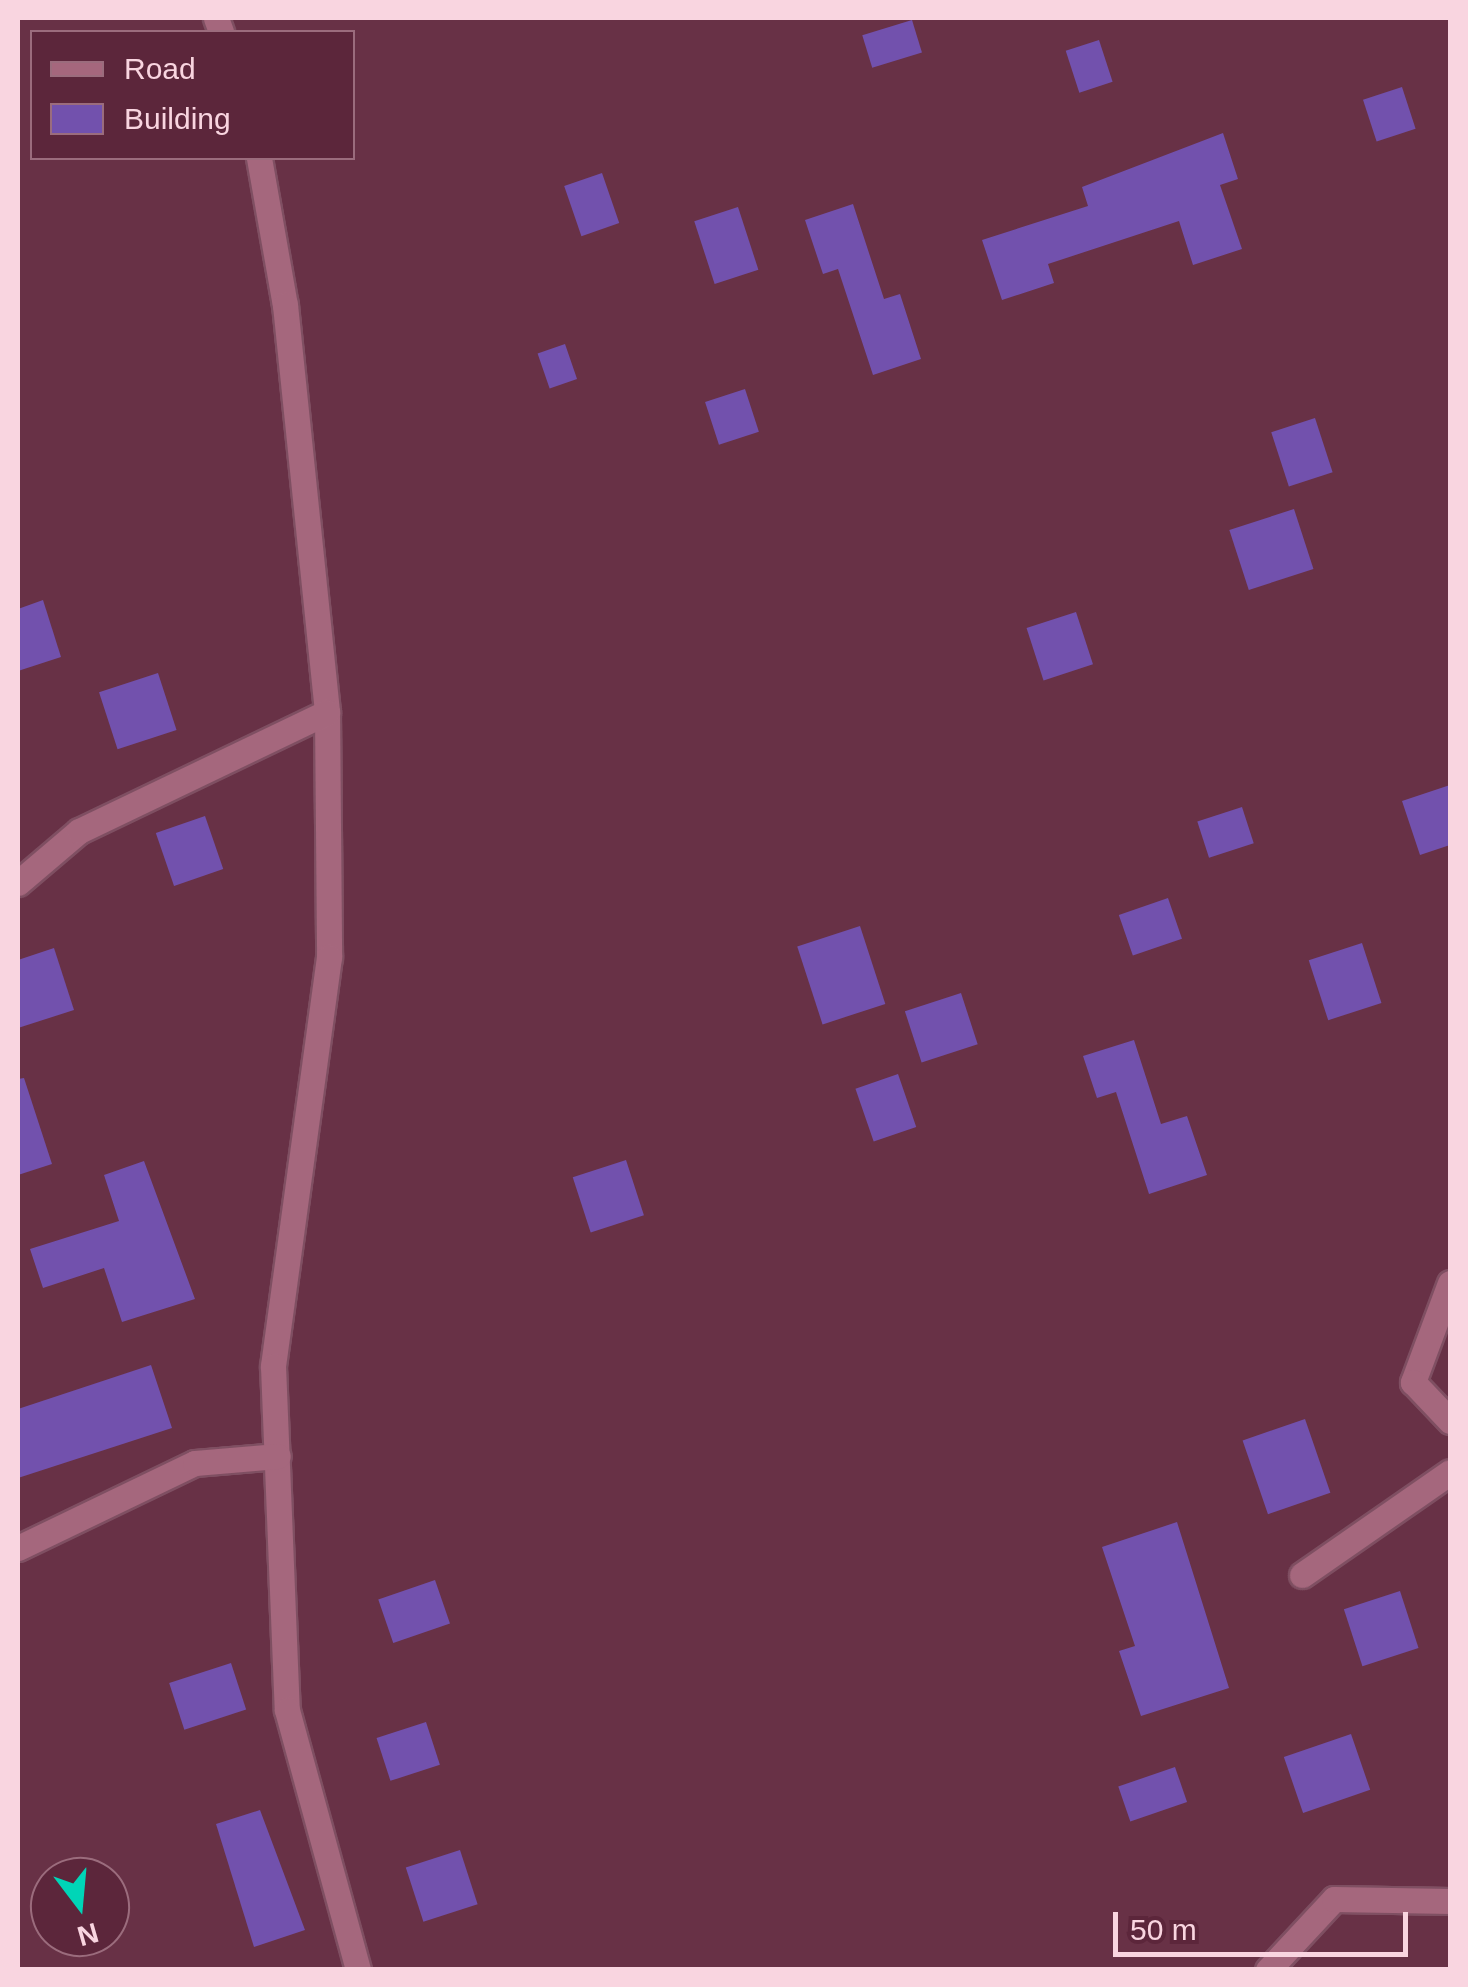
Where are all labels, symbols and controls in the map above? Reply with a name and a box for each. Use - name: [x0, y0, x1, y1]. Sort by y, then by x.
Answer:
- legend: [30, 30, 355, 160]
- text: Road: [124, 52, 196, 85]
- text: Building: [124, 102, 231, 135]
- north arrow: [30, 1857, 130, 1957]
- scale bar: [1118, 1892, 1413, 1954]
- text: 50 m: [1130, 1913, 1197, 1946]
- text: N: [74, 1917, 102, 1952]

